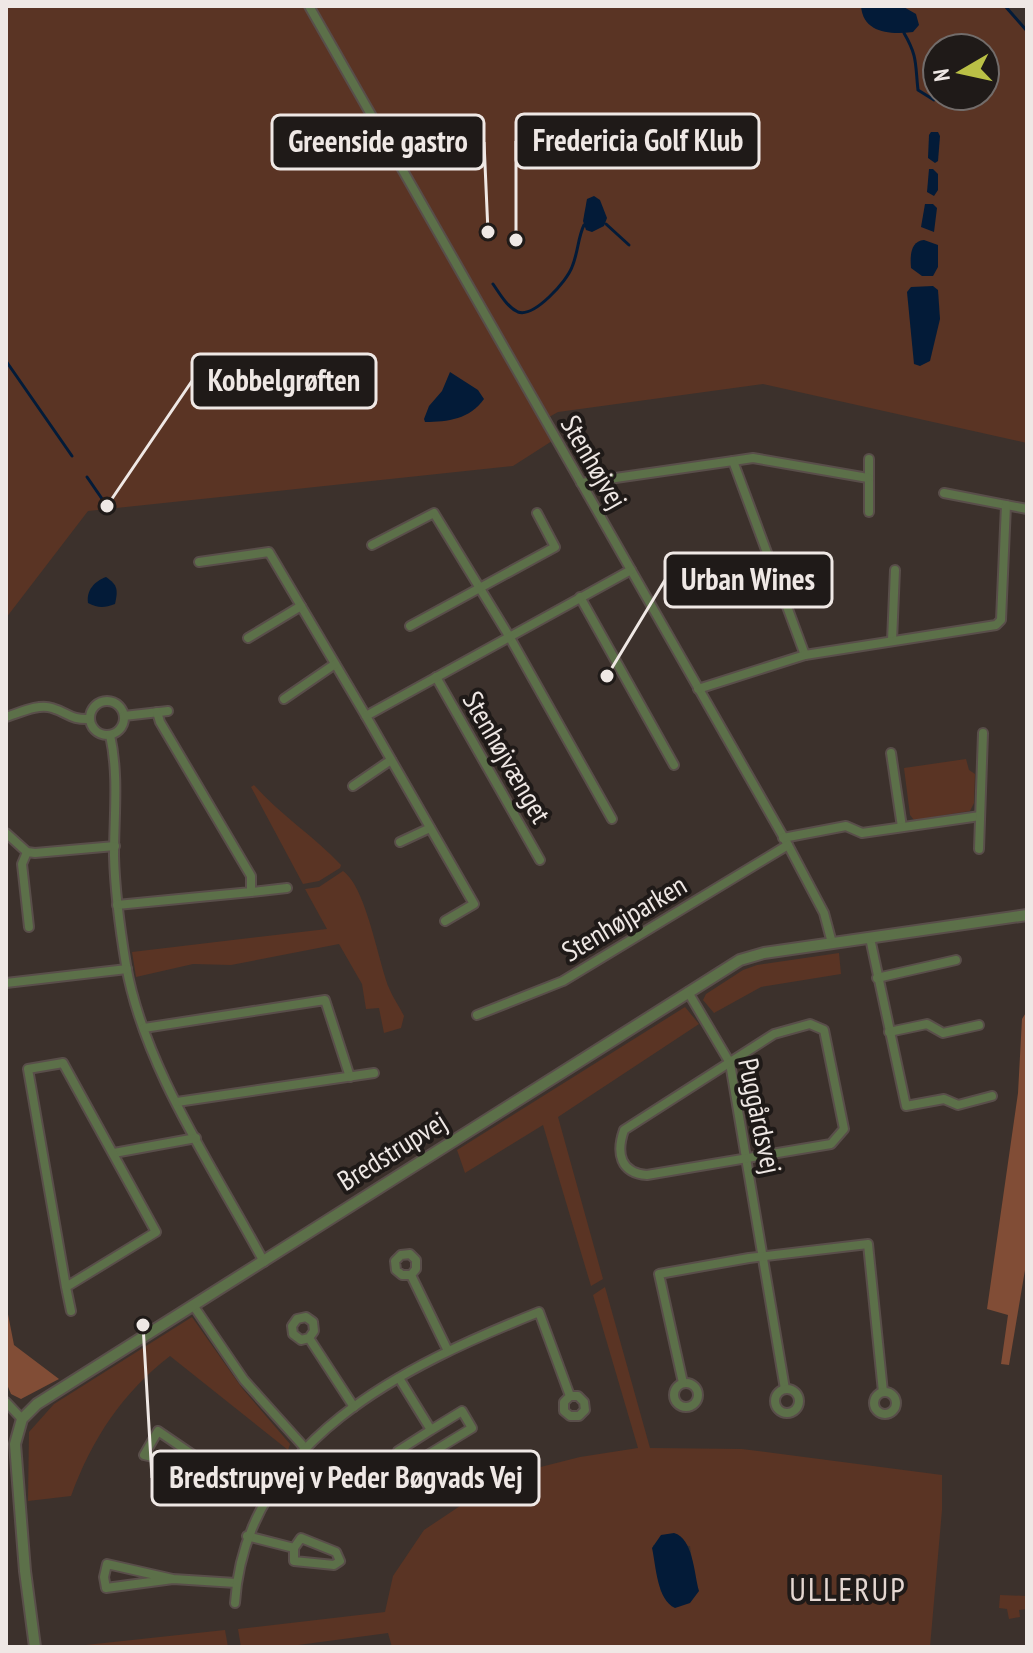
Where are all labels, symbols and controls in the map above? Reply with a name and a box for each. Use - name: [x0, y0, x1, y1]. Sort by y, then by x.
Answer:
- north arrow: [921, 32, 1001, 112]
- text: N: [926, 67, 956, 83]
- callout: Fredericia Golf Klub: [516, 114, 759, 168]
- callout: Greenside gastro: [272, 115, 484, 169]
- text: Fredericia Golf Klub: [533, 120, 743, 159]
- text: Greenside gastro: [288, 121, 468, 160]
- callout: Kobbelgrøften: [192, 354, 376, 408]
- text: Kobbelgrøften: [208, 360, 360, 399]
- street label: Stenhøjvej: [553, 408, 636, 515]
- callout: Urban Wines: [665, 553, 832, 607]
- text: Urban Wines: [681, 559, 815, 598]
- street label: Stenhøjvænget: [455, 684, 560, 830]
- street label: Stenhøjparken: [554, 866, 693, 969]
- street label: Puggårdsvej: [730, 1055, 791, 1177]
- street label: Bredstrupvej: [330, 1103, 453, 1199]
- callout: Bredstrupvej v Peder Bøgvads Vej: [152, 1451, 539, 1505]
- text: Bredstrupvej v Peder Bøgvads Vej: [169, 1457, 523, 1496]
- district label: ULLERUP: [789, 1568, 907, 1610]

